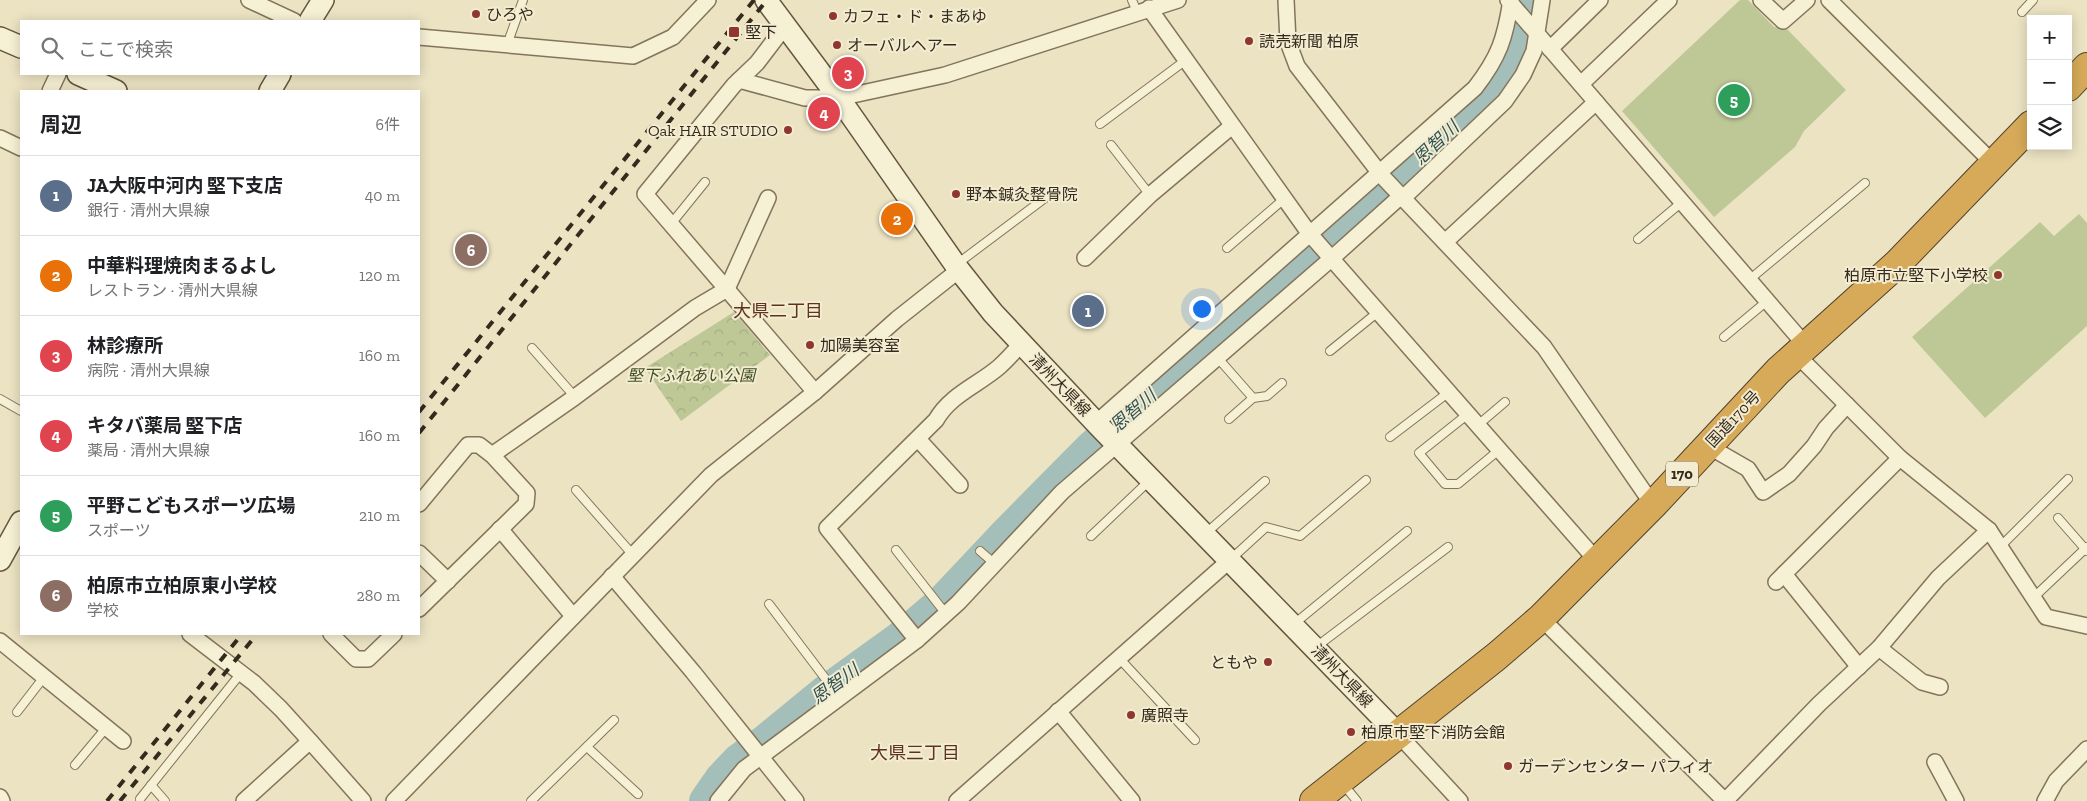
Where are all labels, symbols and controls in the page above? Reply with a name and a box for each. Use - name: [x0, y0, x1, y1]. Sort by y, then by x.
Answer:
- place label: ひろや: [486, 5, 534, 24]
- place label: カフェ・ド・まあゆ: [843, 7, 987, 26]
- marker: ひろや: [470, 8, 482, 20]
- marker: カフェ・ド・まあゆ: [827, 10, 839, 22]
- map controls: [2027, 15, 2072, 150]
- button: +: [2027, 15, 2072, 60]
- search box: [20, 20, 420, 75]
- place label: 堅下: [745, 23, 777, 42]
- marker: 堅下: [727, 25, 741, 39]
- place label: 読売新聞 柏原: [1259, 32, 1359, 51]
- icon: search: [38, 34, 66, 62]
- marker: 読売新聞 柏原: [1243, 35, 1255, 47]
- place label: オーバルヘアー: [847, 36, 958, 55]
- text: ここで検索: [78, 38, 173, 61]
- marker: オーバルヘアー: [831, 39, 843, 51]
- pin: 3: [832, 54, 864, 92]
- button: −: [2027, 60, 2072, 105]
- pin: 5: [1718, 81, 1750, 119]
- pin: 4: [808, 94, 840, 132]
- button: layers: [2027, 105, 2072, 150]
- text: 周辺: [40, 112, 82, 137]
- text: 6件: [376, 115, 400, 134]
- water label: 恩智川: [1409, 115, 1465, 169]
- place label: Oak HAIR STUDIO: [648, 121, 778, 140]
- marker: Oak HAIR STUDIO: [782, 124, 794, 136]
- text: JA大阪中河内 堅下支店: [87, 174, 283, 197]
- place label: 野本鍼灸整骨院: [966, 185, 1078, 204]
- text: 1: [53, 186, 59, 205]
- text: 40 m: [365, 186, 400, 205]
- marker: 野本鍼灸整骨院: [950, 188, 962, 200]
- pin: 2: [881, 200, 913, 238]
- text: 銀行 · 清州大県線: [87, 201, 210, 220]
- pin: 6: [455, 231, 487, 269]
- text: 中華料理焼肉まるよし: [87, 254, 277, 277]
- text: 2: [52, 266, 60, 285]
- text: 120 m: [359, 266, 400, 285]
- place label: 柏原市立堅下小学校: [1844, 266, 1988, 285]
- marker: 柏原市立堅下小学校: [1992, 269, 2004, 281]
- text: レストラン · 清州大県線: [87, 281, 258, 300]
- pin: 1: [1072, 292, 1104, 330]
- your location: [1189, 296, 1215, 322]
- district label: 大県二丁目: [733, 300, 823, 322]
- text: 林診療所: [87, 334, 163, 357]
- place label: 加陽美容室: [820, 336, 900, 355]
- marker: 加陽美容室: [804, 339, 816, 351]
- text: 3: [52, 346, 60, 365]
- text: 160 m: [359, 346, 400, 365]
- street label: 清州大県線: [1025, 350, 1095, 420]
- text: 病院 · 清州大県線: [87, 361, 210, 380]
- park label: 堅下ふれあい公園: [627, 366, 757, 385]
- water label: 恩智川: [1105, 384, 1162, 437]
- street label: 国道170号: [1702, 387, 1764, 451]
- text: キタバ薬局 堅下店: [87, 414, 243, 437]
- text: 4: [51, 426, 61, 445]
- text: 160 m: [359, 426, 400, 445]
- text: 薬局 · 清州大県線: [87, 441, 210, 460]
- road number: 170: [1666, 462, 1698, 486]
- text: 平野こどもスポーツ広場: [87, 494, 296, 517]
- text: 5: [52, 506, 60, 525]
- text: 210 m: [359, 506, 400, 525]
- text: スポーツ: [87, 521, 151, 540]
- text: 柏原市立柏原東小学校: [87, 574, 277, 597]
- text: 6: [52, 586, 60, 605]
- text: 280 m: [356, 586, 400, 605]
- text: 学校: [87, 601, 119, 620]
- street label: 清州大県線: [1307, 641, 1377, 711]
- place label: ともや: [1210, 653, 1258, 672]
- marker: ともや: [1262, 656, 1274, 668]
- water label: 恩智川: [807, 658, 865, 709]
- place label: 廣照寺: [1141, 706, 1189, 725]
- marker: 廣照寺: [1125, 709, 1137, 721]
- place label: 柏原市堅下消防会館: [1361, 723, 1505, 742]
- marker: 柏原市堅下消防会館: [1345, 726, 1357, 738]
- district label: 大県三丁目: [870, 742, 960, 764]
- place label: ガーデンセンター パフィオ: [1518, 757, 1713, 776]
- marker: ガーデンセンター パフィオ: [1502, 760, 1514, 772]

